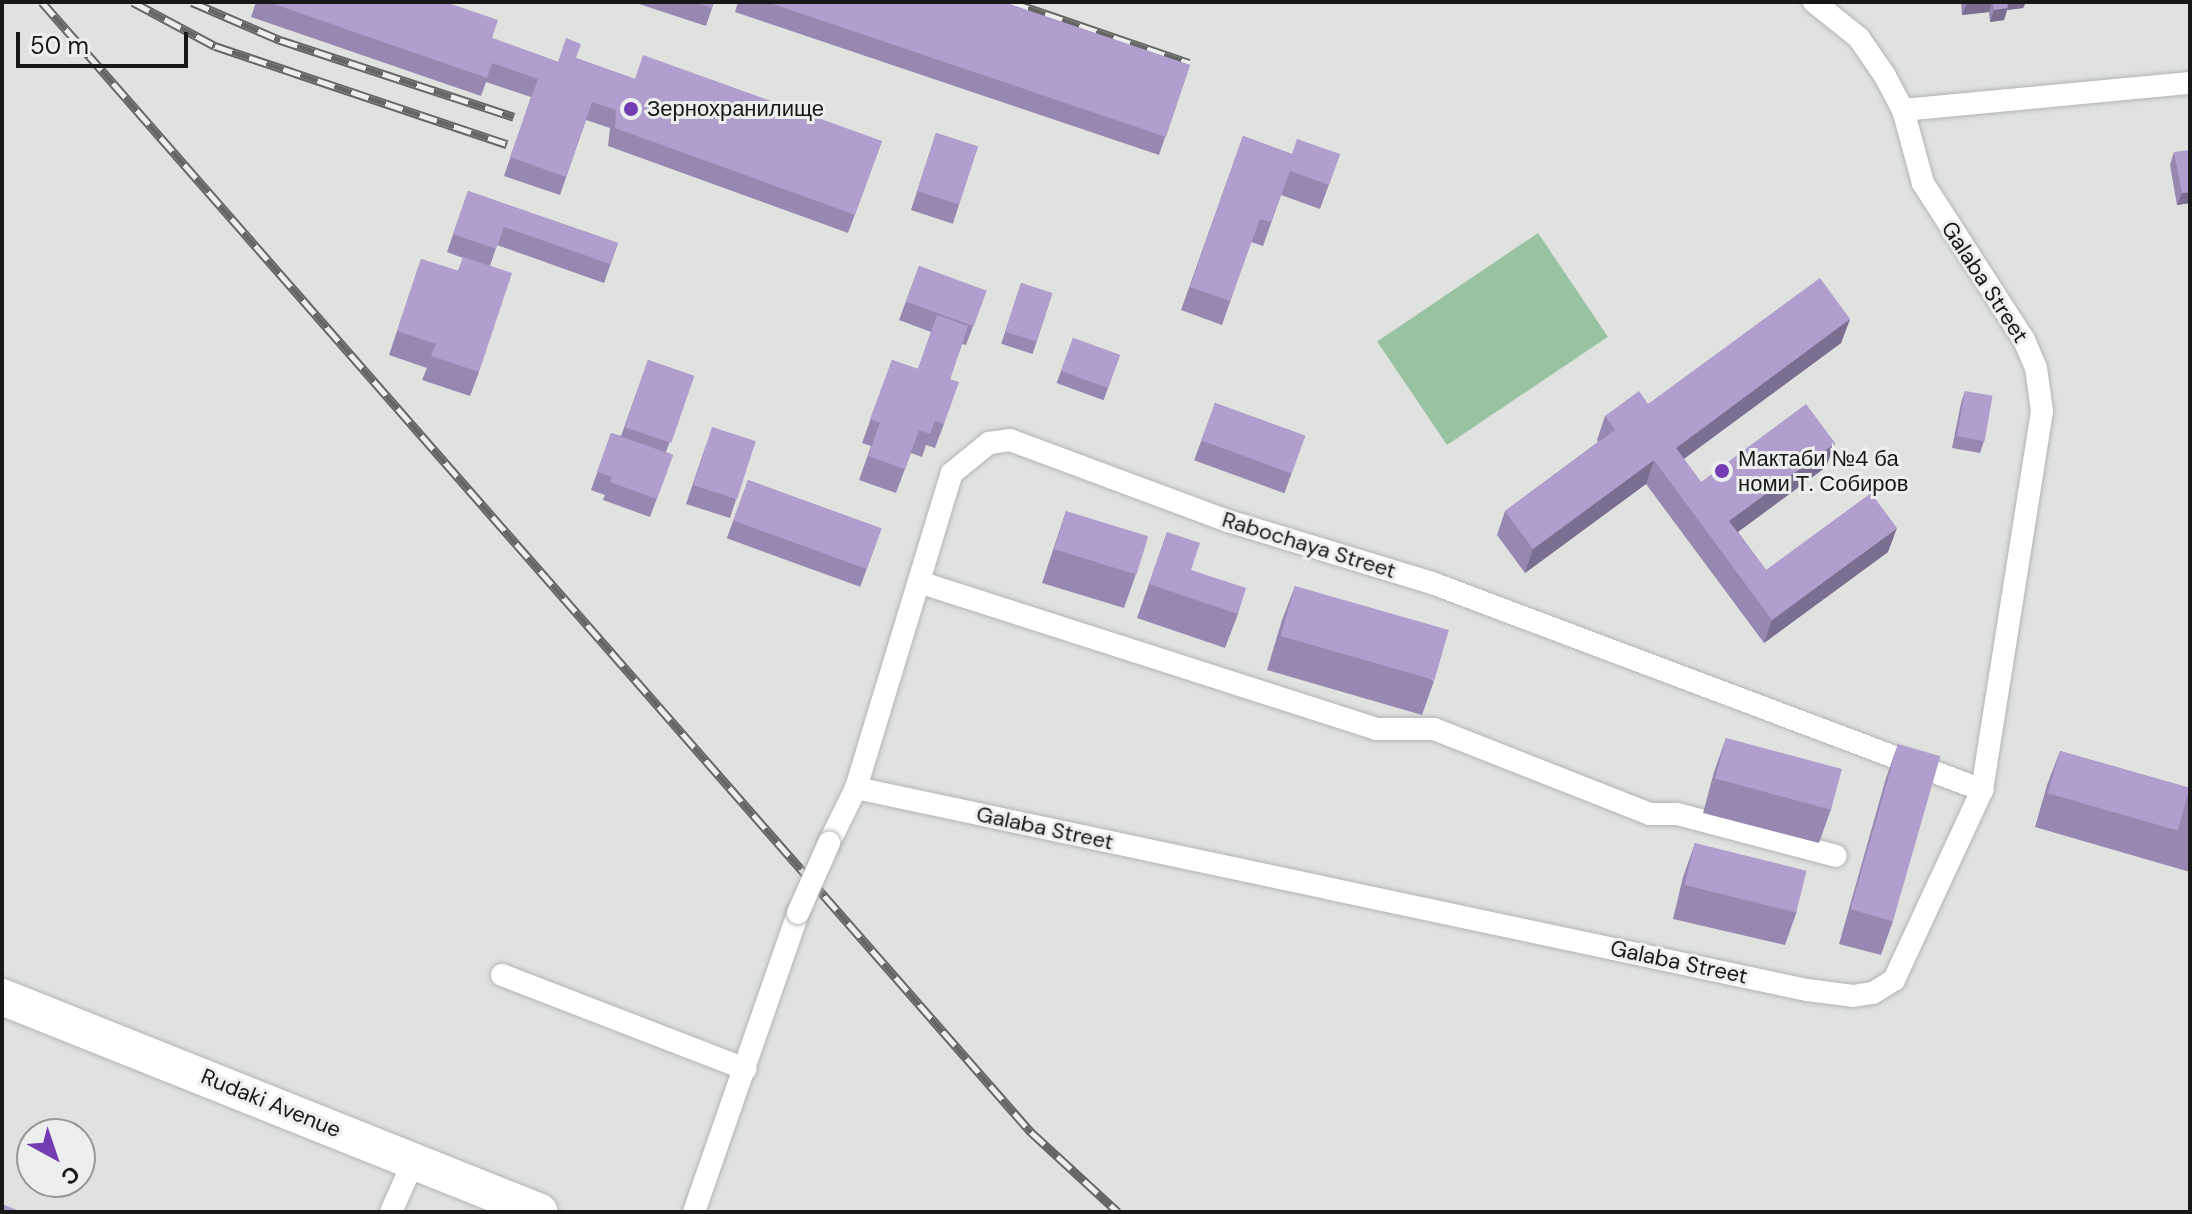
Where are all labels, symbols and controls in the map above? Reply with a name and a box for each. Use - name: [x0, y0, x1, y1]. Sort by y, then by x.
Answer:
- scale bar: [20, 16, 192, 66]
- text: 50 m: [30, 30, 89, 61]
- place label: Зернохранилище: [647, 96, 824, 122]
- marker: Зернохранилище: [622, 100, 640, 118]
- street label: Galaba Street: [1936, 216, 2034, 348]
- place label: Мактаби №4 ба номи Т. Собиров: [1738, 445, 1908, 496]
- marker: Мактаби №4 ба номи Т. Собиров: [1713, 462, 1731, 480]
- street label: Rabochaya Street: [1219, 506, 1399, 584]
- street label: Galaba Street: [974, 801, 1116, 855]
- street label: Galaba Street: [1608, 935, 1750, 989]
- street label: Rudaki Avenue: [197, 1063, 345, 1143]
- north arrow: [16, 1118, 96, 1198]
- text: С: [55, 1159, 86, 1191]

